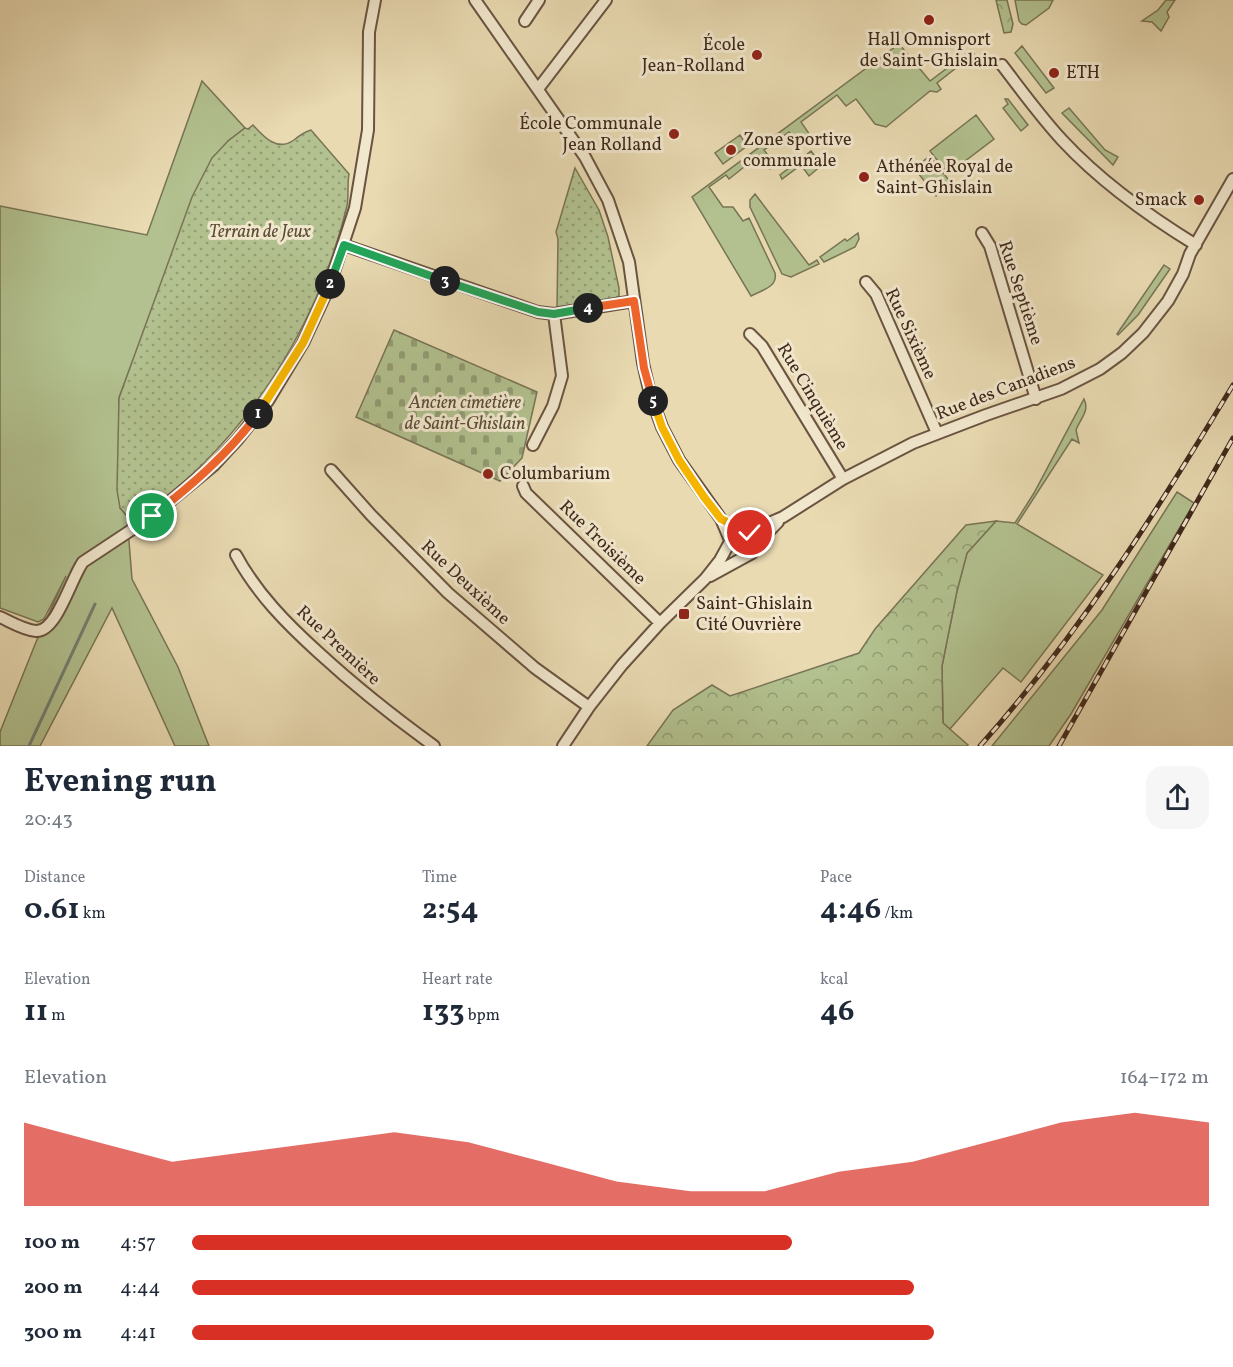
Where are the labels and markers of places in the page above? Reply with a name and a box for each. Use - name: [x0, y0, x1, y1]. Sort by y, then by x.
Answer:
- marker: Hall Omnisport de Saint-Ghislain: [922, 13, 936, 27]
- place label: Hall Omnisport de Saint-Ghislain: [860, 28, 999, 74]
- place label: École Jean-Rolland: [642, 33, 745, 79]
- marker: École Jean-Rolland: [750, 48, 764, 62]
- place label: ETH: [1066, 61, 1100, 86]
- marker: ETH: [1047, 66, 1061, 80]
- place label: École Communale Jean Rolland: [519, 112, 662, 158]
- marker: École Communale Jean Rolland: [667, 127, 681, 141]
- place label: Zone sportive communale: [743, 128, 852, 174]
- marker: Zone sportive communale: [724, 143, 738, 157]
- place label: Athénée Royal de Saint-Ghislain: [876, 155, 1013, 201]
- marker: Athénée Royal de Saint-Ghislain: [857, 170, 871, 184]
- place label: Smack: [1135, 188, 1187, 213]
- marker: Smack: [1192, 193, 1206, 207]
- pin: 3: [430, 266, 460, 296]
- pin: 2: [315, 269, 345, 299]
- pin: 4: [573, 293, 603, 323]
- pin: 5: [638, 386, 668, 416]
- pin: 1: [243, 399, 273, 429]
- place label: Columbarium: [500, 462, 611, 487]
- marker: Columbarium: [481, 467, 495, 481]
- pin: [126, 490, 177, 541]
- pin: [724, 507, 775, 558]
- place label: Saint-Ghislain Cité Ouvrière: [696, 592, 813, 638]
- marker: Saint-Ghislain Cité Ouvrière: [677, 607, 691, 621]

